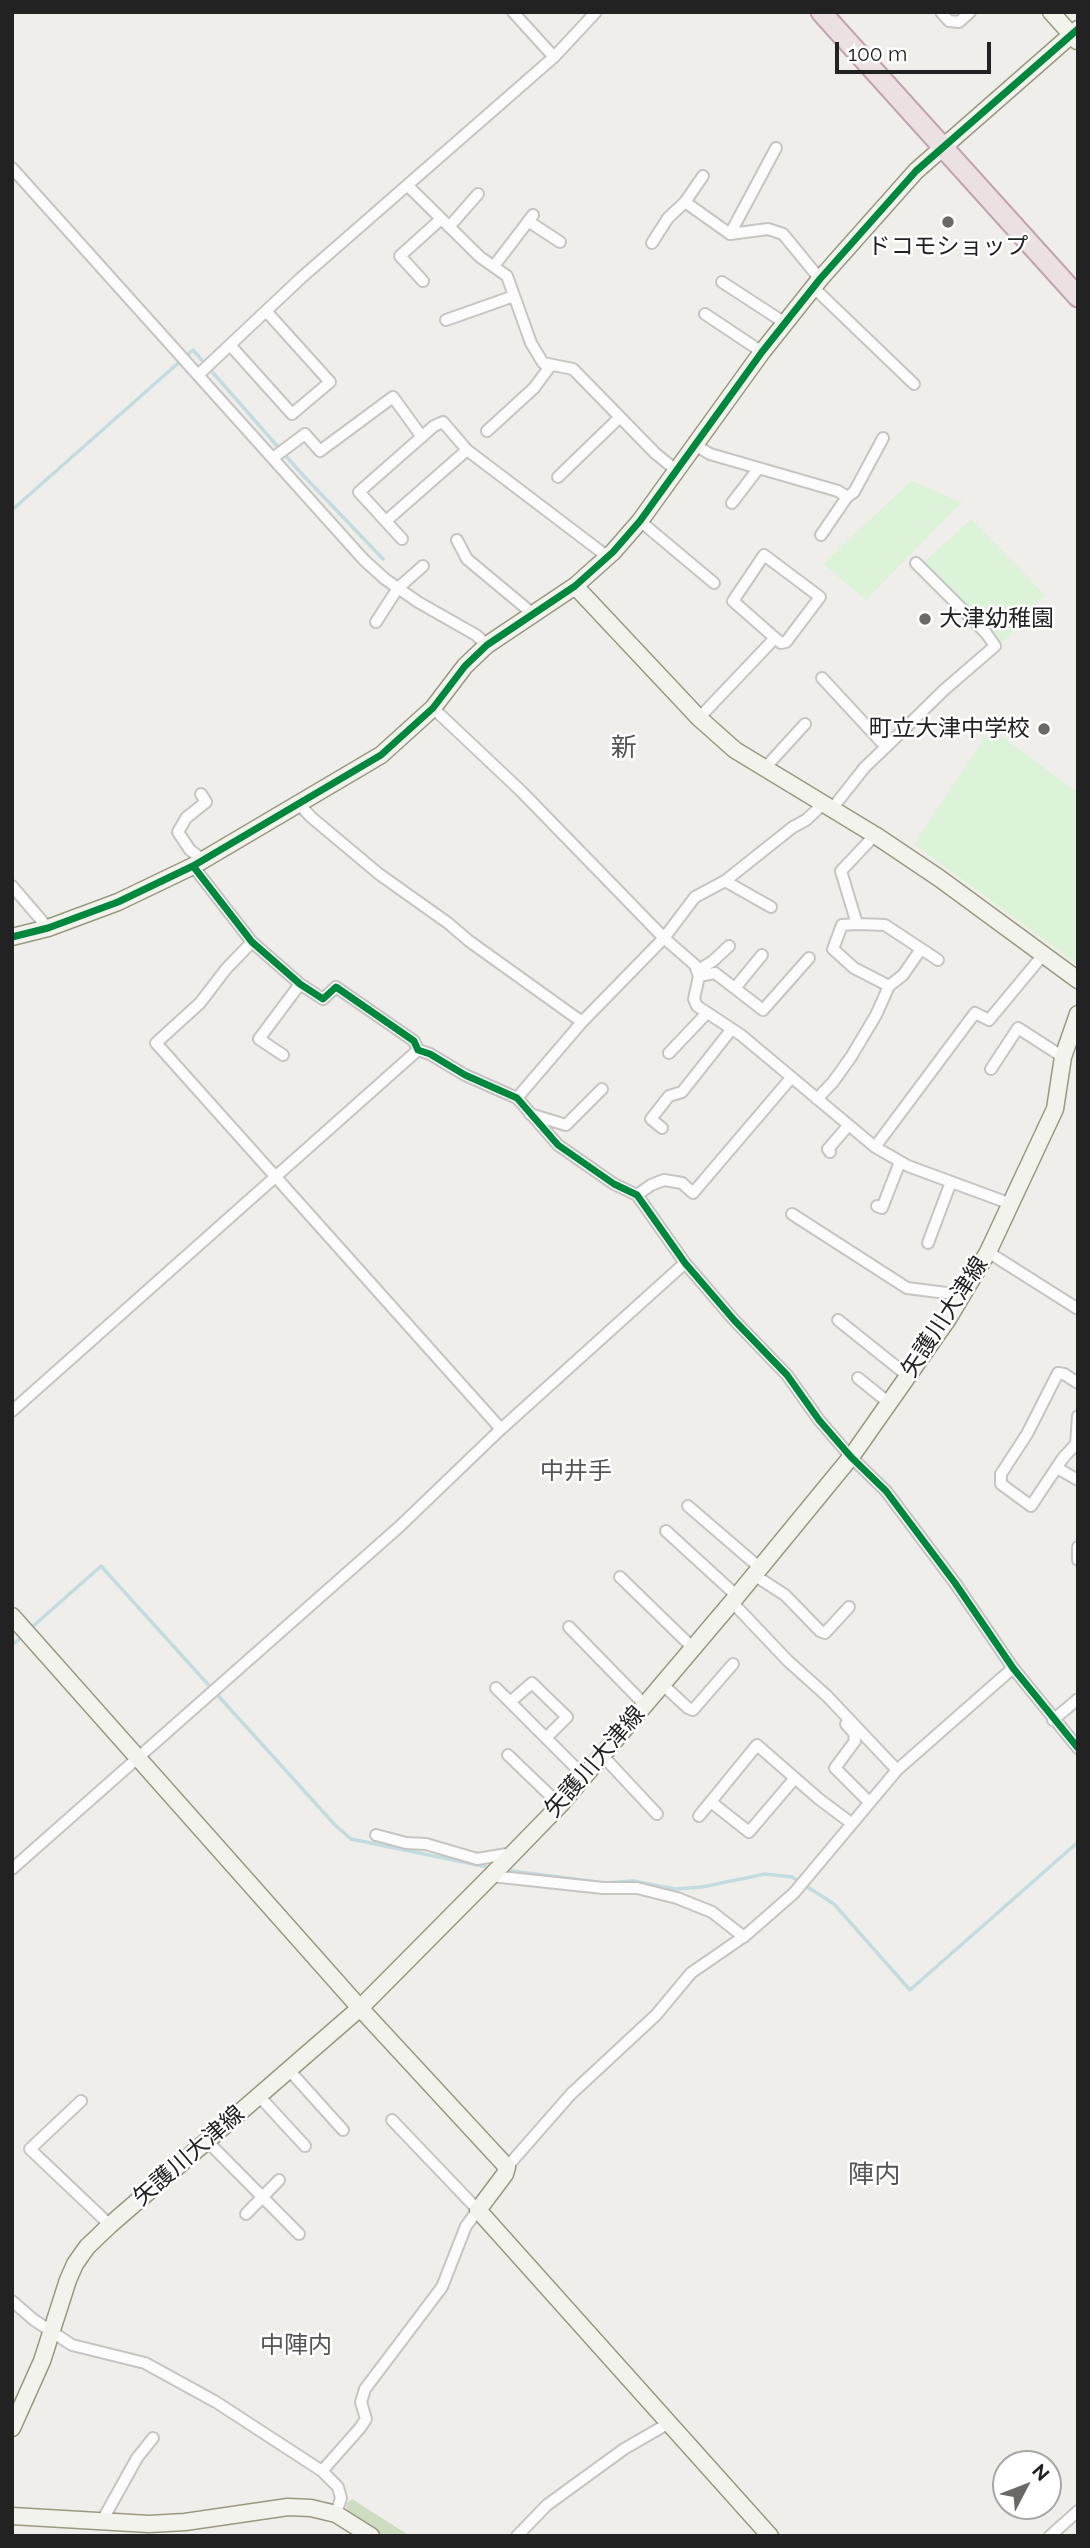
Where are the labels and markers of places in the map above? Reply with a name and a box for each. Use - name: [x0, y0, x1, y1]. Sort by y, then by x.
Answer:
- marker: ドコモショップ: [940, 214, 956, 230]
- place label: ドコモショップ: [868, 233, 1028, 261]
- place label: 大津幼稚園: [939, 605, 1054, 633]
- marker: 大津幼稚園: [917, 611, 933, 627]
- place label: 町立大津中学校: [869, 715, 1030, 743]
- marker: 町立大津中学校: [1036, 721, 1052, 737]

